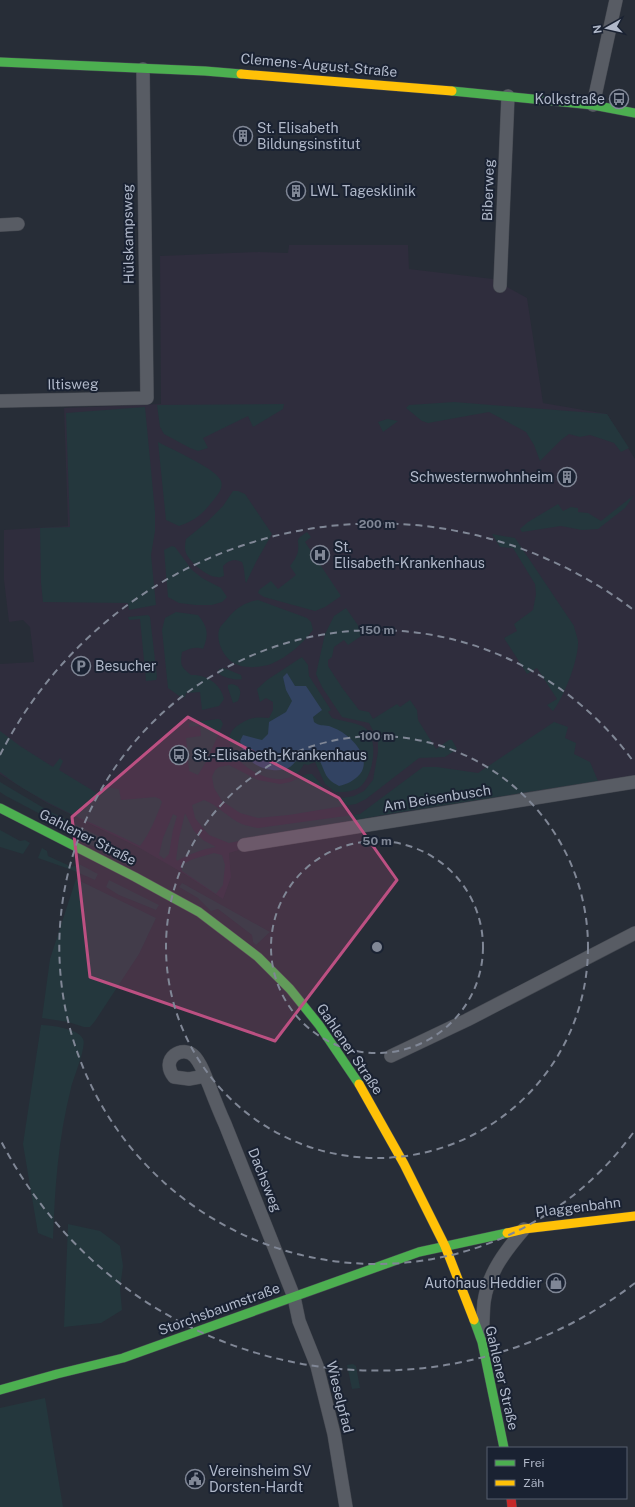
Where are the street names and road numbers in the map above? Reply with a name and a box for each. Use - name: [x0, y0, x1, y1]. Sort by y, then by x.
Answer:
- street label: Clemens-August-Straße: [240, 50, 398, 80]
- street label: Biberweg: [479, 158, 497, 221]
- street label: Hülskampsweg: [119, 183, 137, 284]
- street label: Iltisweg: [47, 376, 99, 392]
- street label: Am Beisenbusch: [382, 782, 492, 814]
- street label: Gahlener Straße: [37, 806, 139, 868]
- street label: Gahlener Straße: [314, 1000, 386, 1098]
- street label: Dachsweg: [245, 1146, 285, 1215]
- street label: Plaggenbahn: [534, 1194, 622, 1220]
- street label: Storchsbaumstraße: [156, 1280, 282, 1338]
- street label: Gahlener Straße: [482, 1324, 522, 1432]
- street label: Wieselpfad: [323, 1359, 357, 1435]

